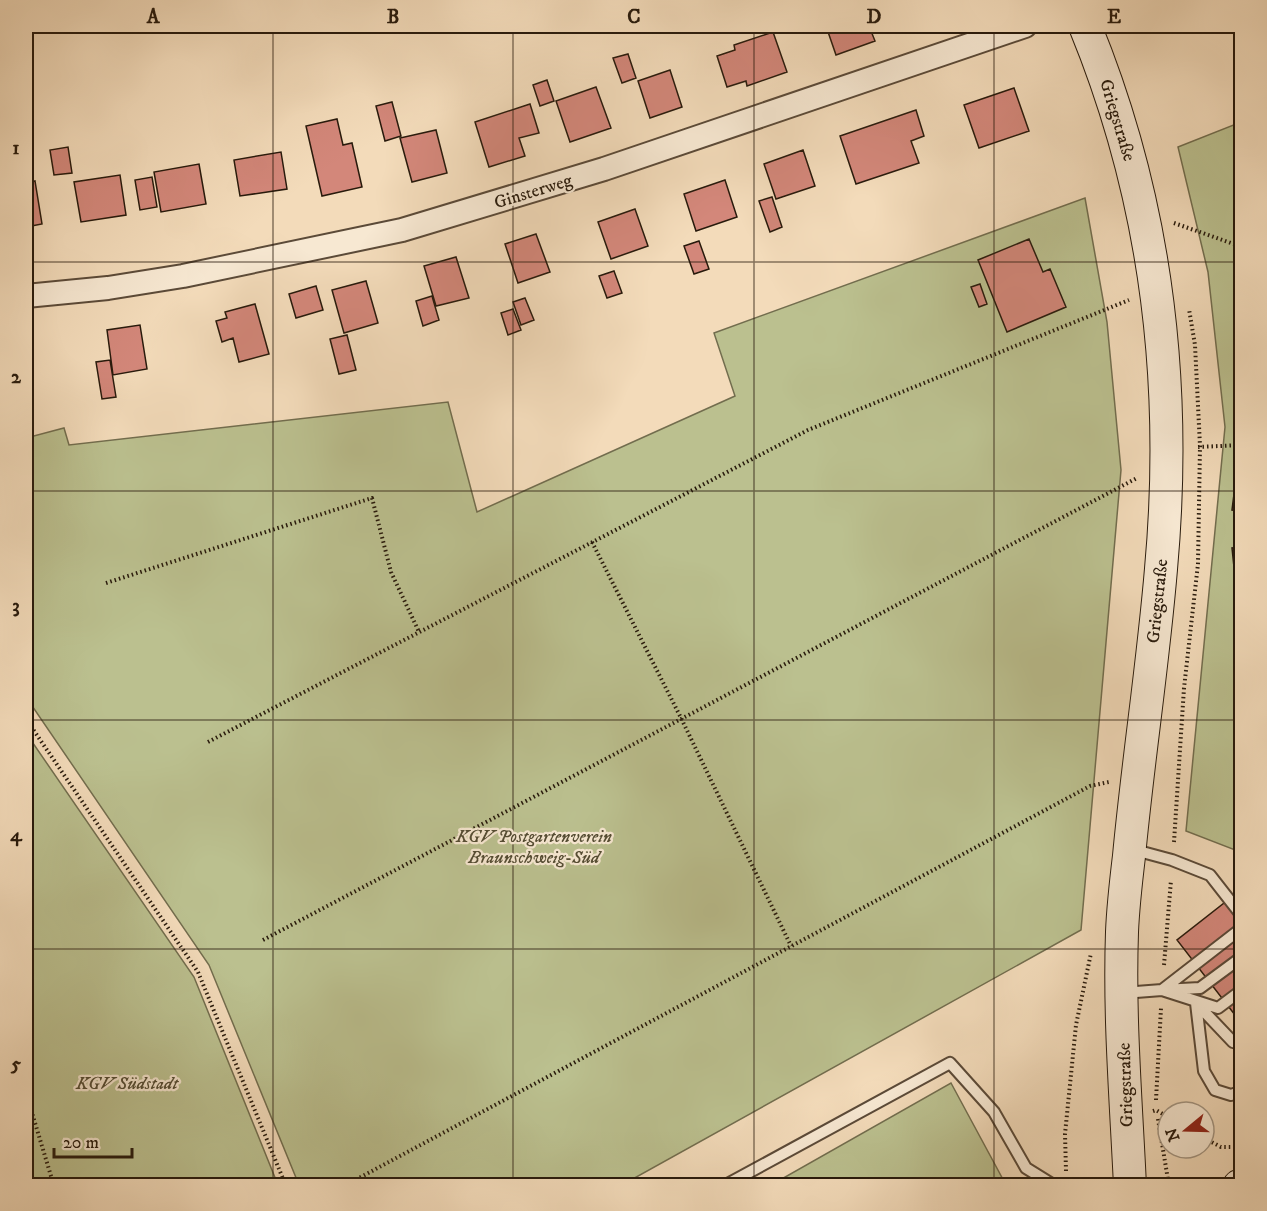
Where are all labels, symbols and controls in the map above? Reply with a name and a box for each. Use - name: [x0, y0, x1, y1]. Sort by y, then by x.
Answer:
- text: A: [146, 5, 161, 30]
- text: B: [387, 5, 399, 30]
- text: C: [627, 5, 641, 30]
- text: D: [867, 5, 882, 30]
- text: E: [1107, 5, 1121, 30]
- street label: Griegstraße: [1094, 77, 1140, 164]
- text: 1: [12, 136, 20, 161]
- street label: Ginsterweg: [492, 170, 575, 214]
- text: 2: [11, 365, 22, 390]
- street label: Griegstraße: [1143, 558, 1173, 644]
- text: 3: [12, 594, 20, 619]
- text: 4: [10, 823, 23, 848]
- park label: KGV Postgartenverein Braunschweig-Süd: [455, 826, 612, 869]
- street label: Griegstraße: [1114, 1042, 1138, 1128]
- text: 5: [10, 1052, 21, 1077]
- park label: KGV Südstadt: [75, 1073, 180, 1095]
- north arrow: [1156, 1100, 1216, 1160]
- scale bar: [54, 1121, 132, 1159]
- text: N: [1161, 1125, 1184, 1144]
- text: 20 m: [63, 1132, 99, 1154]

